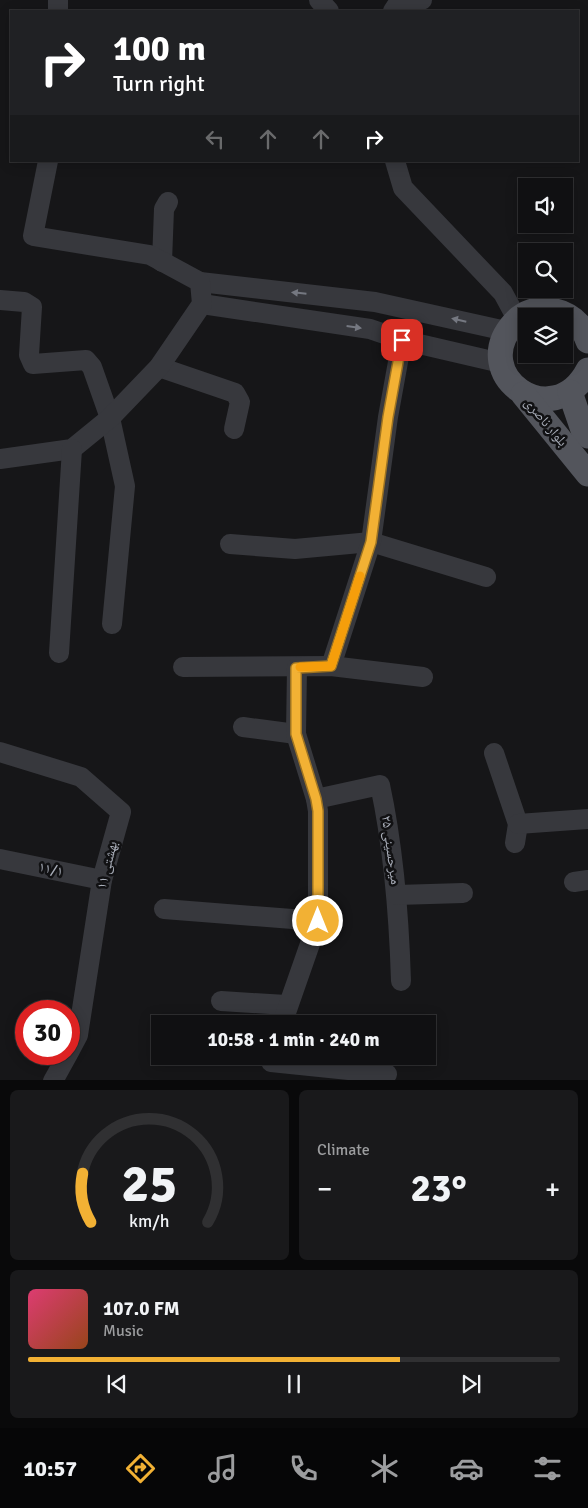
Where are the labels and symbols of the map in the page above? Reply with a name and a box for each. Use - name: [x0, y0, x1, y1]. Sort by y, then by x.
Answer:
- one-way arrow: [290, 289, 306, 297]
- one-way arrow: [451, 316, 466, 324]
- pin: [381, 319, 423, 361]
- one-way arrow: [346, 323, 362, 331]
- street label: بلوار ناصری: [521, 394, 571, 450]
- street label: میرحسینی ۲۵: [378, 814, 404, 886]
- street label: بهشتی ۱۱: [93, 839, 121, 891]
- street label: ۱۱/۱: [37, 858, 65, 880]
- position arrow: [291, 894, 343, 946]
- speed limit sign: 30: [15, 1000, 80, 1065]

